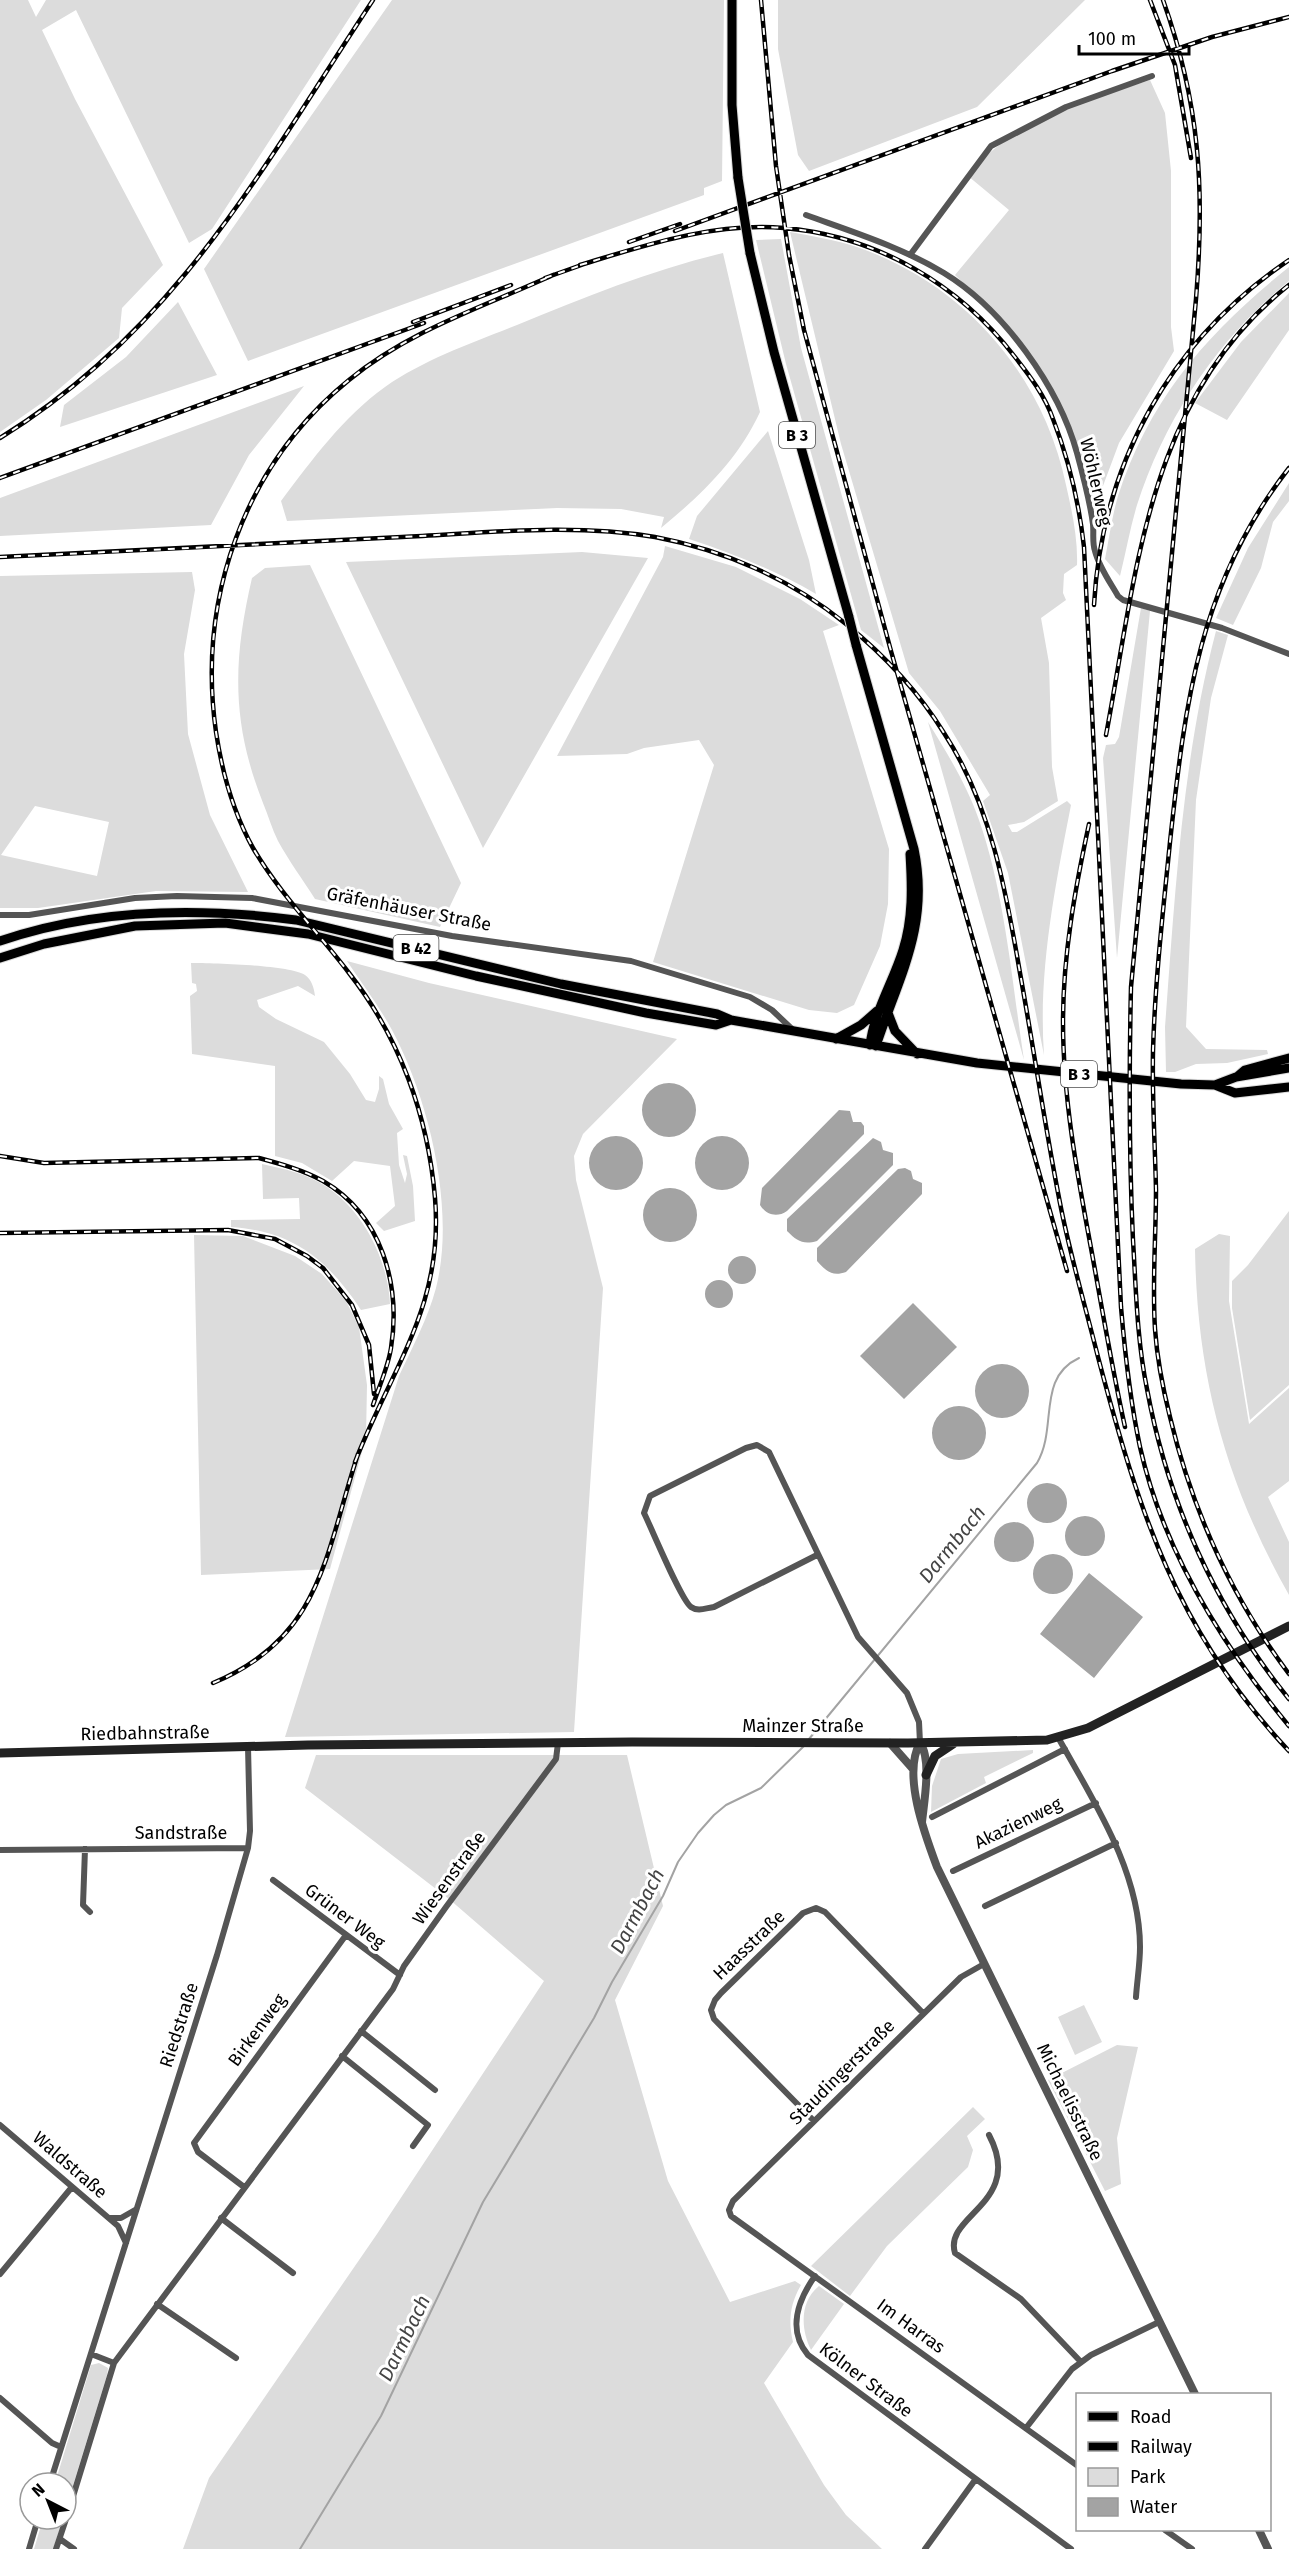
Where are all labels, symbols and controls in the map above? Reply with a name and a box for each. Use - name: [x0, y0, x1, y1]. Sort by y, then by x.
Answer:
- scale bar: [1079, 18, 1188, 56]
- text: 100 m: [1088, 28, 1136, 50]
- road number: B 3: [779, 422, 815, 448]
- street label: Wöhlerweg: [1075, 436, 1117, 529]
- street label: Gräfenhäuser Straße: [325, 882, 493, 936]
- road number: B 42: [394, 935, 438, 961]
- road number: B 3: [1061, 1061, 1097, 1087]
- water label: Darmbach: [913, 1500, 991, 1588]
- street label: Mainzer Straße: [742, 1715, 864, 1737]
- street label: Riedbahnstraße: [80, 1721, 210, 1745]
- street label: Akazienweg: [971, 1792, 1066, 1854]
- street label: Sandstraße: [135, 1822, 227, 1844]
- street label: Wiesenstraße: [408, 1827, 490, 1929]
- water label: Darmbach: [605, 1864, 669, 1958]
- street label: Grüner Weg: [301, 1879, 390, 1954]
- street label: Haasstraße: [709, 1905, 789, 1985]
- street label: Riedstraße: [155, 1980, 203, 2070]
- street label: Birkenweg: [223, 1989, 291, 2071]
- street label: Staudingerstraße: [785, 2015, 899, 2129]
- street label: Michaelisstraße: [1032, 2040, 1108, 2164]
- street label: Waldstraße: [28, 2127, 112, 2203]
- water label: Darmbach: [373, 2291, 435, 2385]
- street label: Im Harras: [873, 2294, 949, 2358]
- street label: Kölner Straße: [815, 2338, 917, 2422]
- legend: [1076, 2393, 1271, 2531]
- text: Road: [1130, 2406, 1172, 2428]
- text: Railway: [1130, 2436, 1192, 2458]
- text: Park: [1130, 2466, 1166, 2488]
- north arrow: [18, 2471, 78, 2531]
- text: N: [28, 2480, 49, 2501]
- text: Water: [1130, 2496, 1177, 2518]

